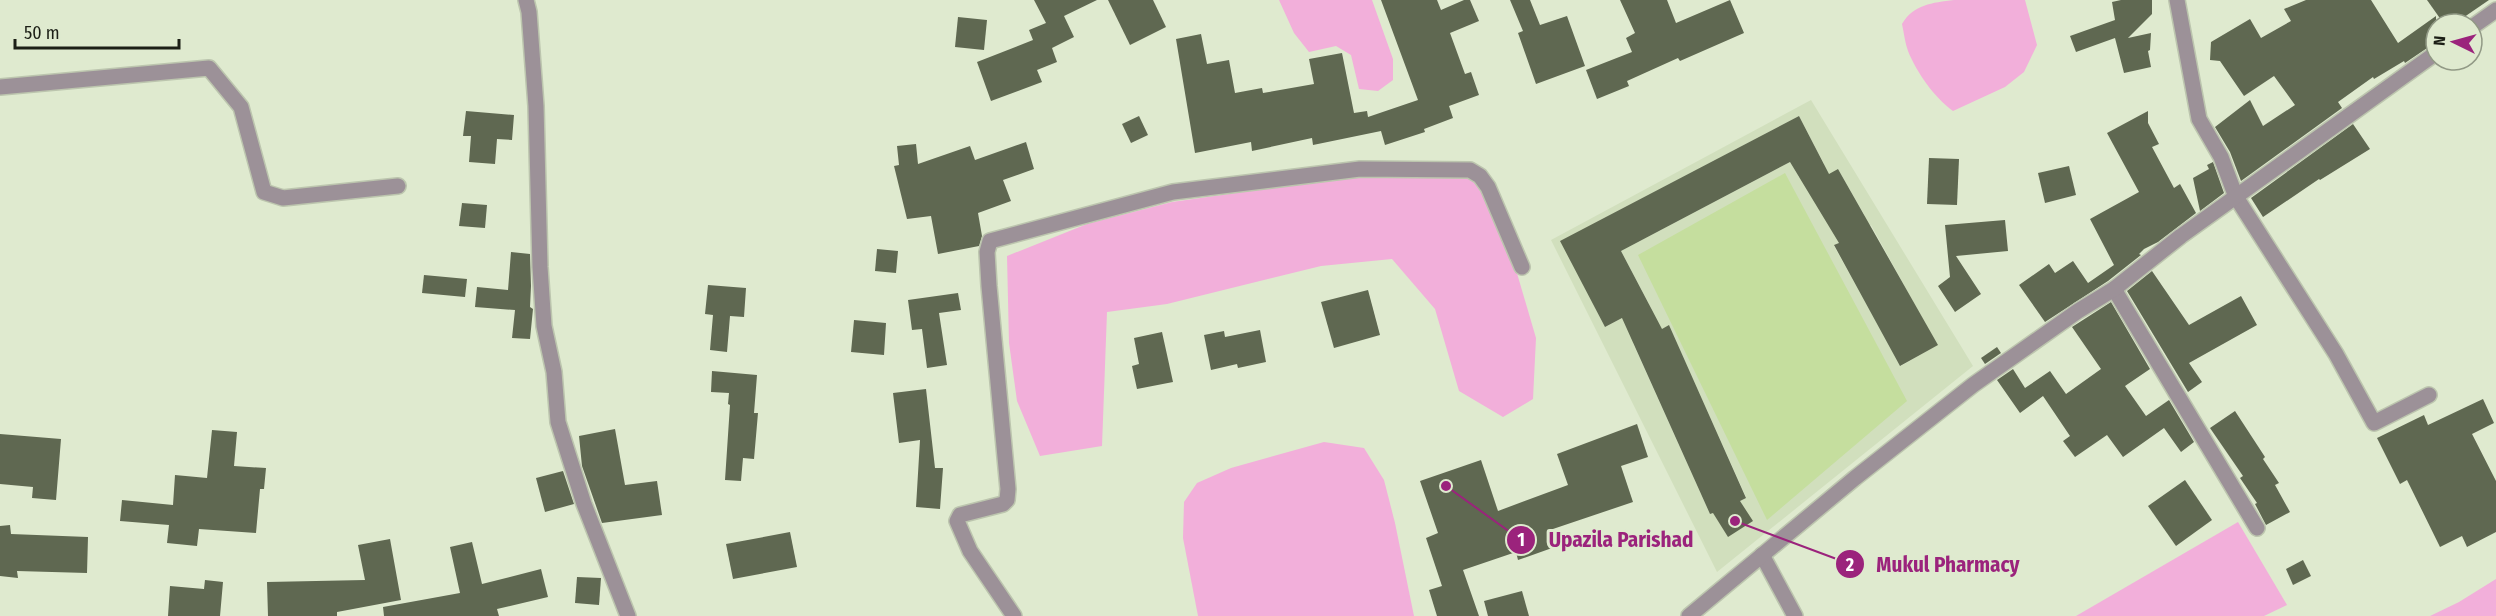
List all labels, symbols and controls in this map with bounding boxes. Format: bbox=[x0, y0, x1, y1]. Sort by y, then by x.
scale bar bbox=[15, 12, 178, 50]
north arrow bbox=[2424, 12, 2484, 72]
text: 50 m bbox=[24, 22, 60, 44]
text: N bbox=[2430, 35, 2449, 46]
callout: Upazila Parishad bbox=[1506, 520, 1705, 559]
text: Upazila Parishad bbox=[1549, 527, 1693, 553]
text: 1 bbox=[1517, 529, 1525, 551]
callout: Mukul Pharmacy bbox=[1835, 545, 2032, 584]
text: Mukul Pharmacy bbox=[1876, 552, 2021, 578]
text: 2 bbox=[1845, 554, 1854, 576]

